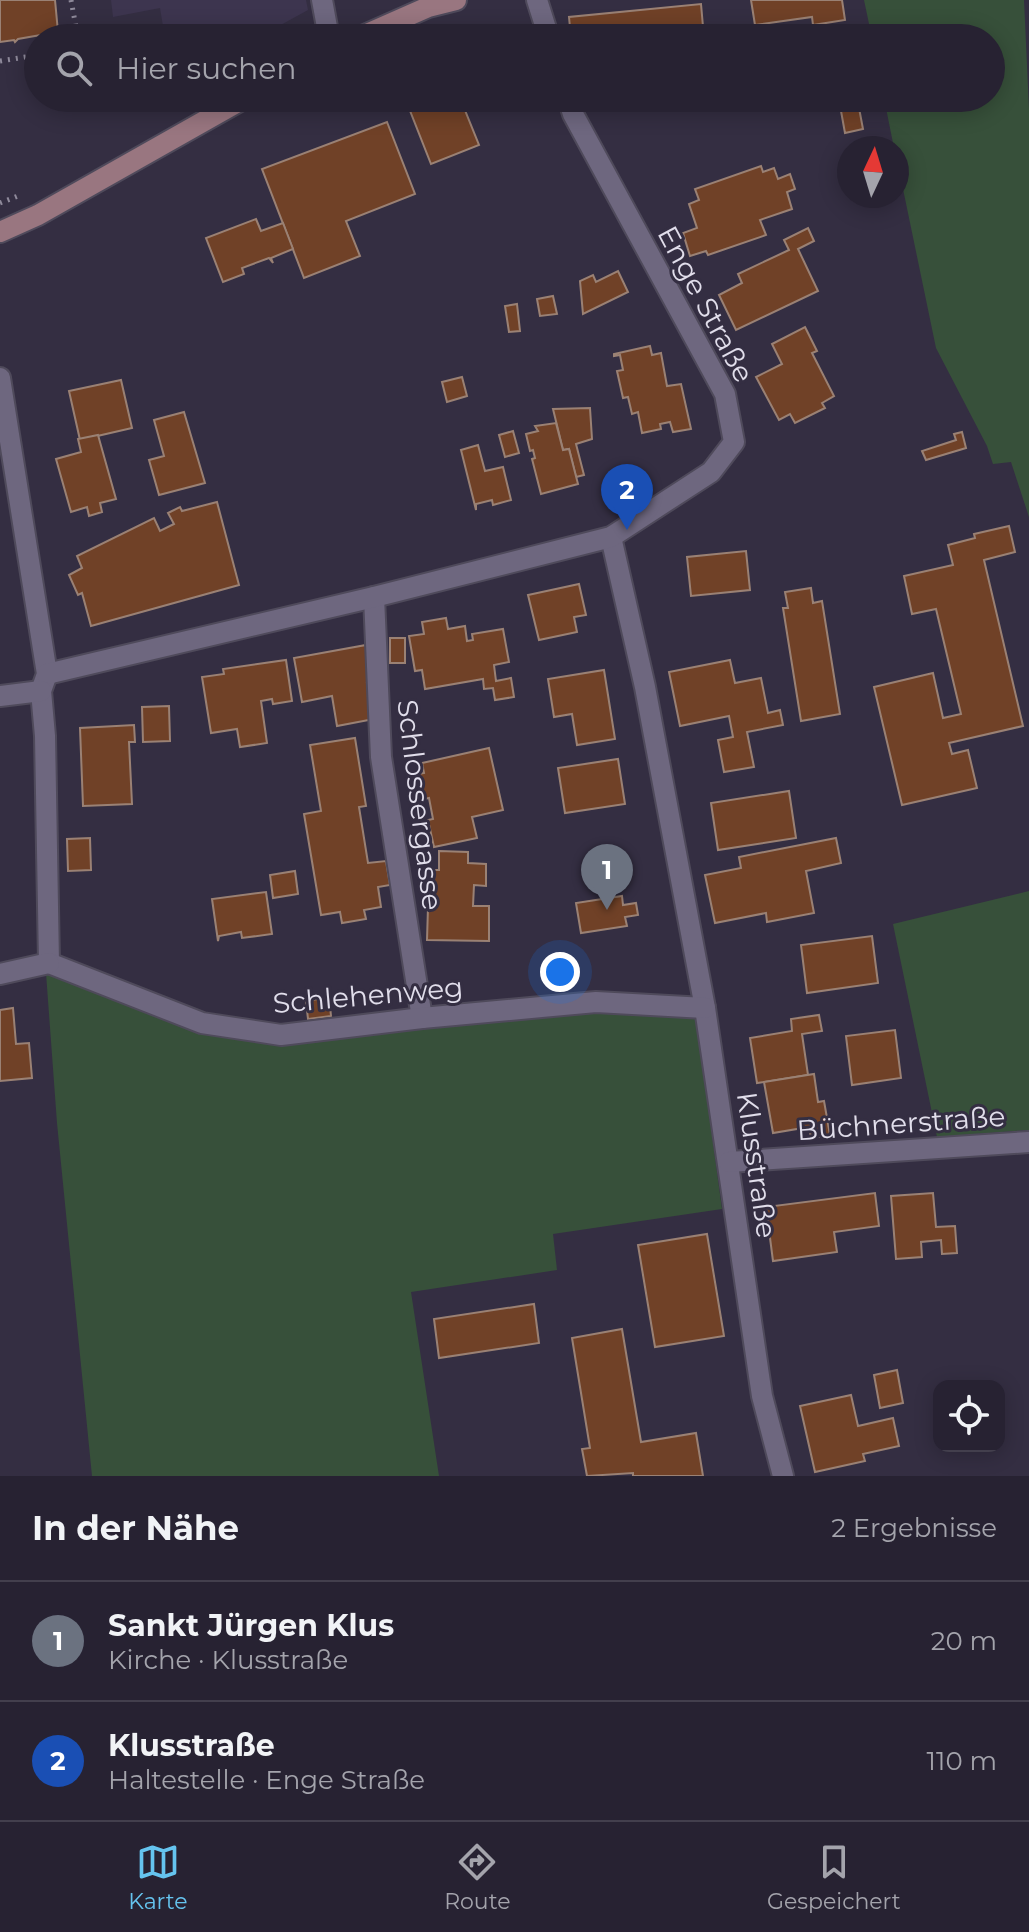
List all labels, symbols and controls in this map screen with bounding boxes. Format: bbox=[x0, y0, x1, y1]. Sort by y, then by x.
search box bbox=[24, 24, 1005, 112]
icon: search bbox=[52, 46, 96, 90]
text: Hier suchen bbox=[116, 50, 297, 87]
north arrow bbox=[837, 136, 909, 208]
street label: Enge Straße bbox=[651, 220, 761, 388]
pin: 2 bbox=[601, 464, 653, 530]
street label: Schlossergasse bbox=[390, 698, 450, 912]
pin: 1 bbox=[581, 844, 633, 910]
your location bbox=[540, 952, 580, 992]
street label: Schlehenweg bbox=[271, 970, 465, 1020]
street label: Klusstraße bbox=[730, 1090, 784, 1240]
street label: Büchnerstraße bbox=[796, 1099, 1006, 1147]
map controls bbox=[933, 1380, 1005, 1452]
button: locate bbox=[933, 1380, 1005, 1452]
text: In der Nähe bbox=[32, 1507, 239, 1549]
text: 2 Ergebnisse bbox=[831, 1512, 997, 1544]
text: Sankt Jürgen Klus bbox=[108, 1607, 394, 1644]
text: 1 bbox=[53, 1625, 63, 1657]
text: 20 m bbox=[931, 1625, 997, 1657]
text: Kirche · Klusstraße bbox=[108, 1644, 348, 1676]
text: Klusstraße bbox=[108, 1727, 275, 1764]
text: 2 bbox=[50, 1745, 66, 1777]
text: 110 m bbox=[927, 1745, 997, 1777]
text: Haltestelle · Enge Straße bbox=[108, 1764, 425, 1796]
tab: Karte bbox=[128, 1840, 188, 1915]
tab: Route bbox=[444, 1840, 510, 1915]
tab: Gespeichert bbox=[767, 1840, 901, 1915]

